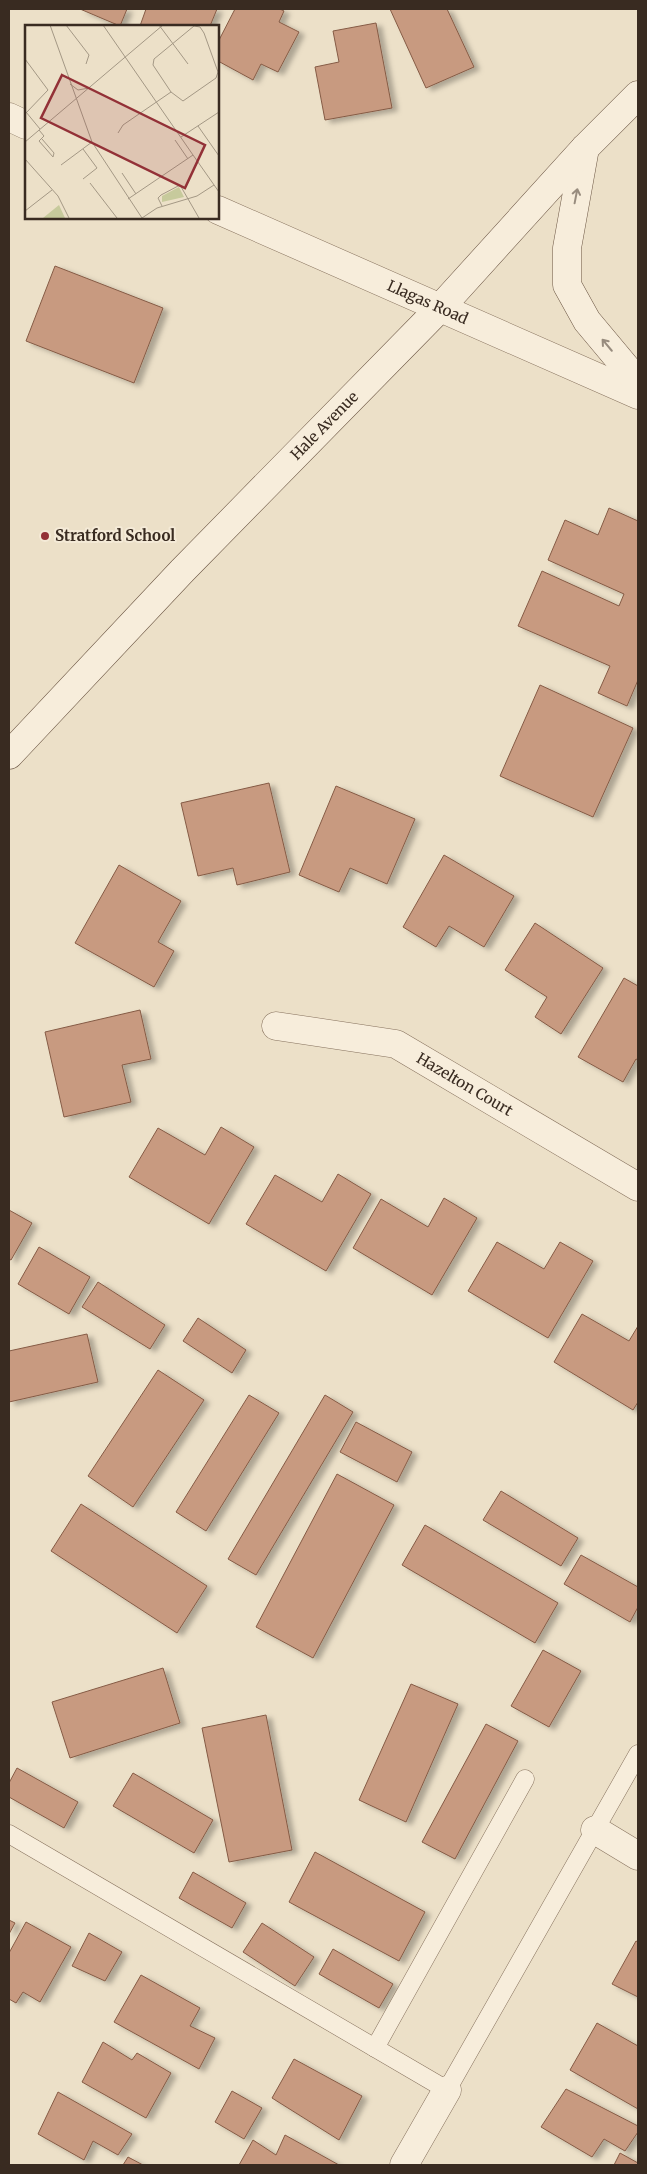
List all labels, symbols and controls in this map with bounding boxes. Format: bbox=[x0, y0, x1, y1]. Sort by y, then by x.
inset map bbox=[25, 25, 219, 219]
one-way arrow bbox=[572, 188, 582, 204]
street label: Llagas Road bbox=[384, 276, 471, 328]
one-way arrow bbox=[602, 339, 613, 352]
street label: Hale Avenue bbox=[286, 387, 362, 464]
place label: Stratford School bbox=[55, 526, 175, 545]
marker: Stratford School bbox=[39, 530, 51, 542]
street label: Hazelton Court bbox=[413, 1048, 517, 1120]

